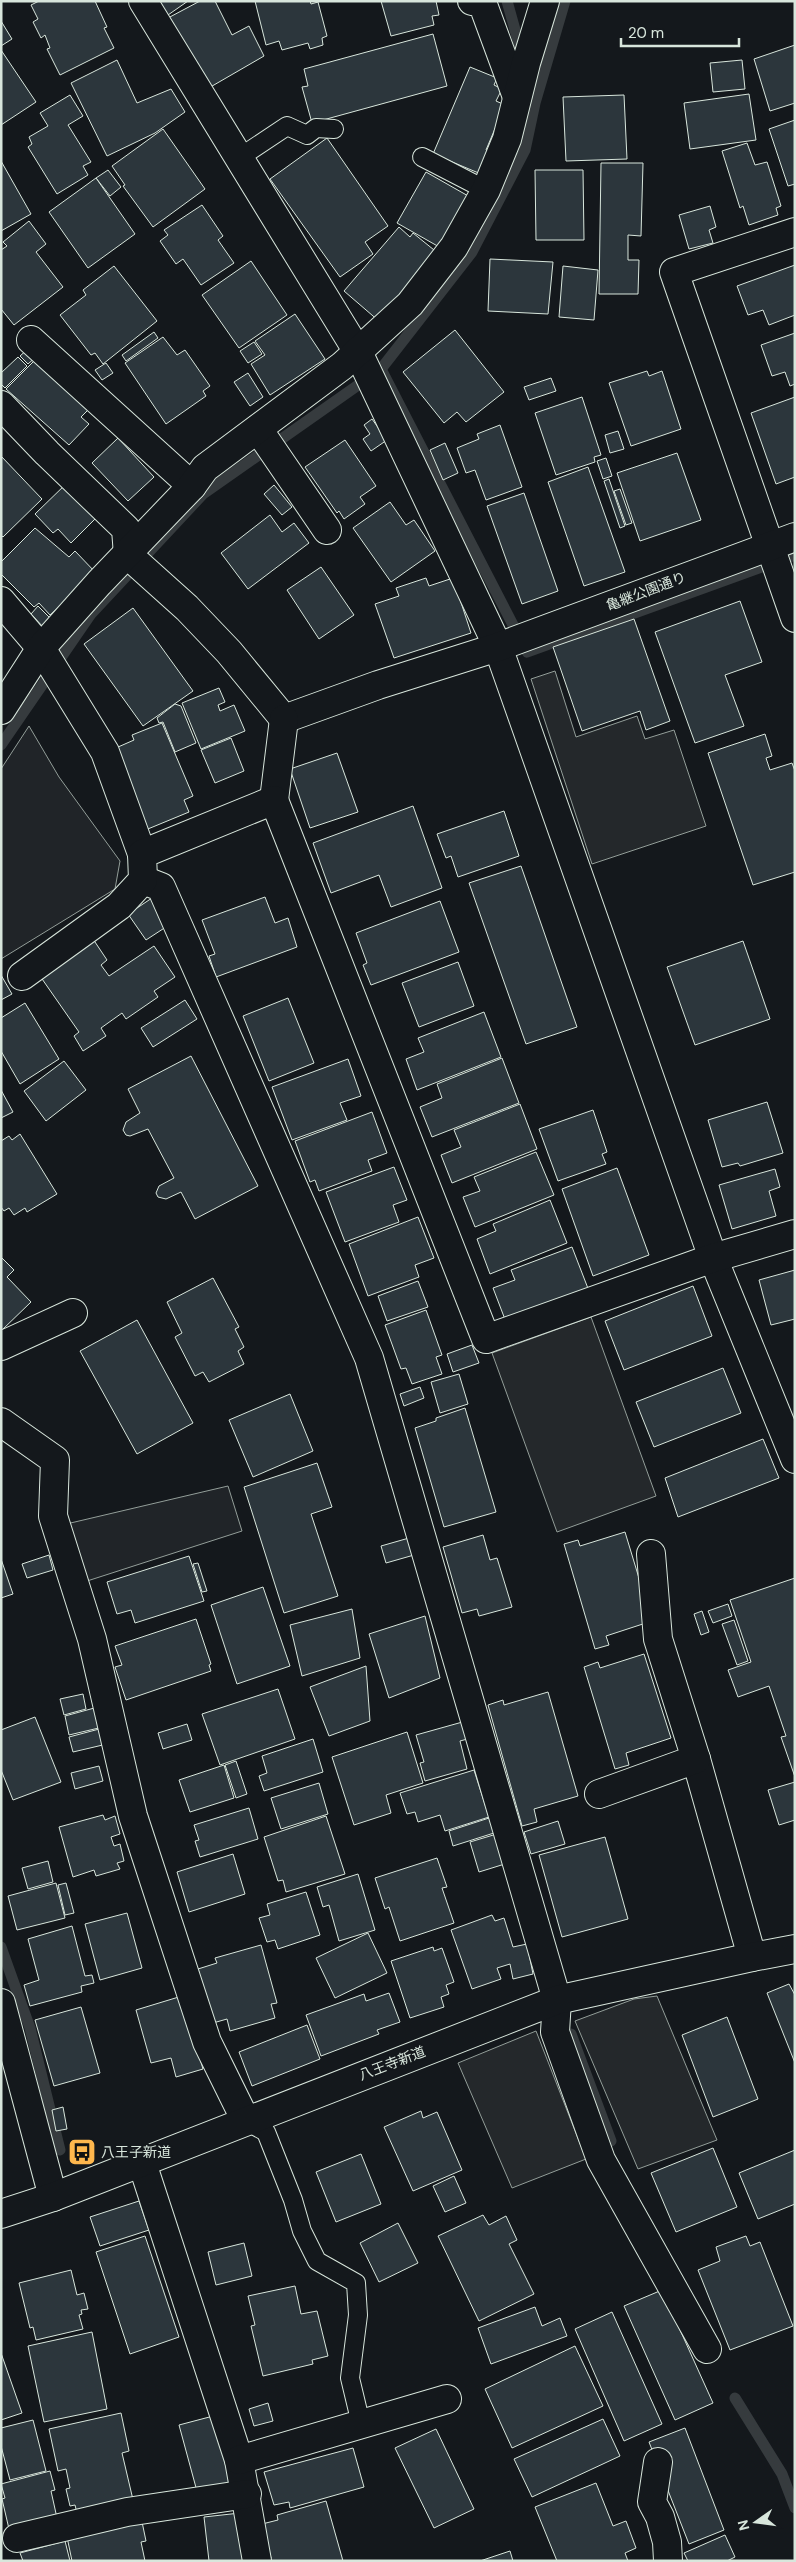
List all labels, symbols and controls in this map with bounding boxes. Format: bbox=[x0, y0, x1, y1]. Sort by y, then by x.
scale bar bbox=[621, 15, 738, 47]
text: 20 m bbox=[628, 23, 664, 43]
street label: 亀継公園通り bbox=[604, 568, 688, 614]
street label: 八王寺新道 bbox=[356, 2042, 428, 2084]
bus stop icon: 八王子新道 bbox=[67, 2137, 97, 2167]
place label: 八王子新道 bbox=[101, 2143, 171, 2161]
north arrow bbox=[731, 2497, 781, 2547]
text: N bbox=[733, 2518, 753, 2532]

